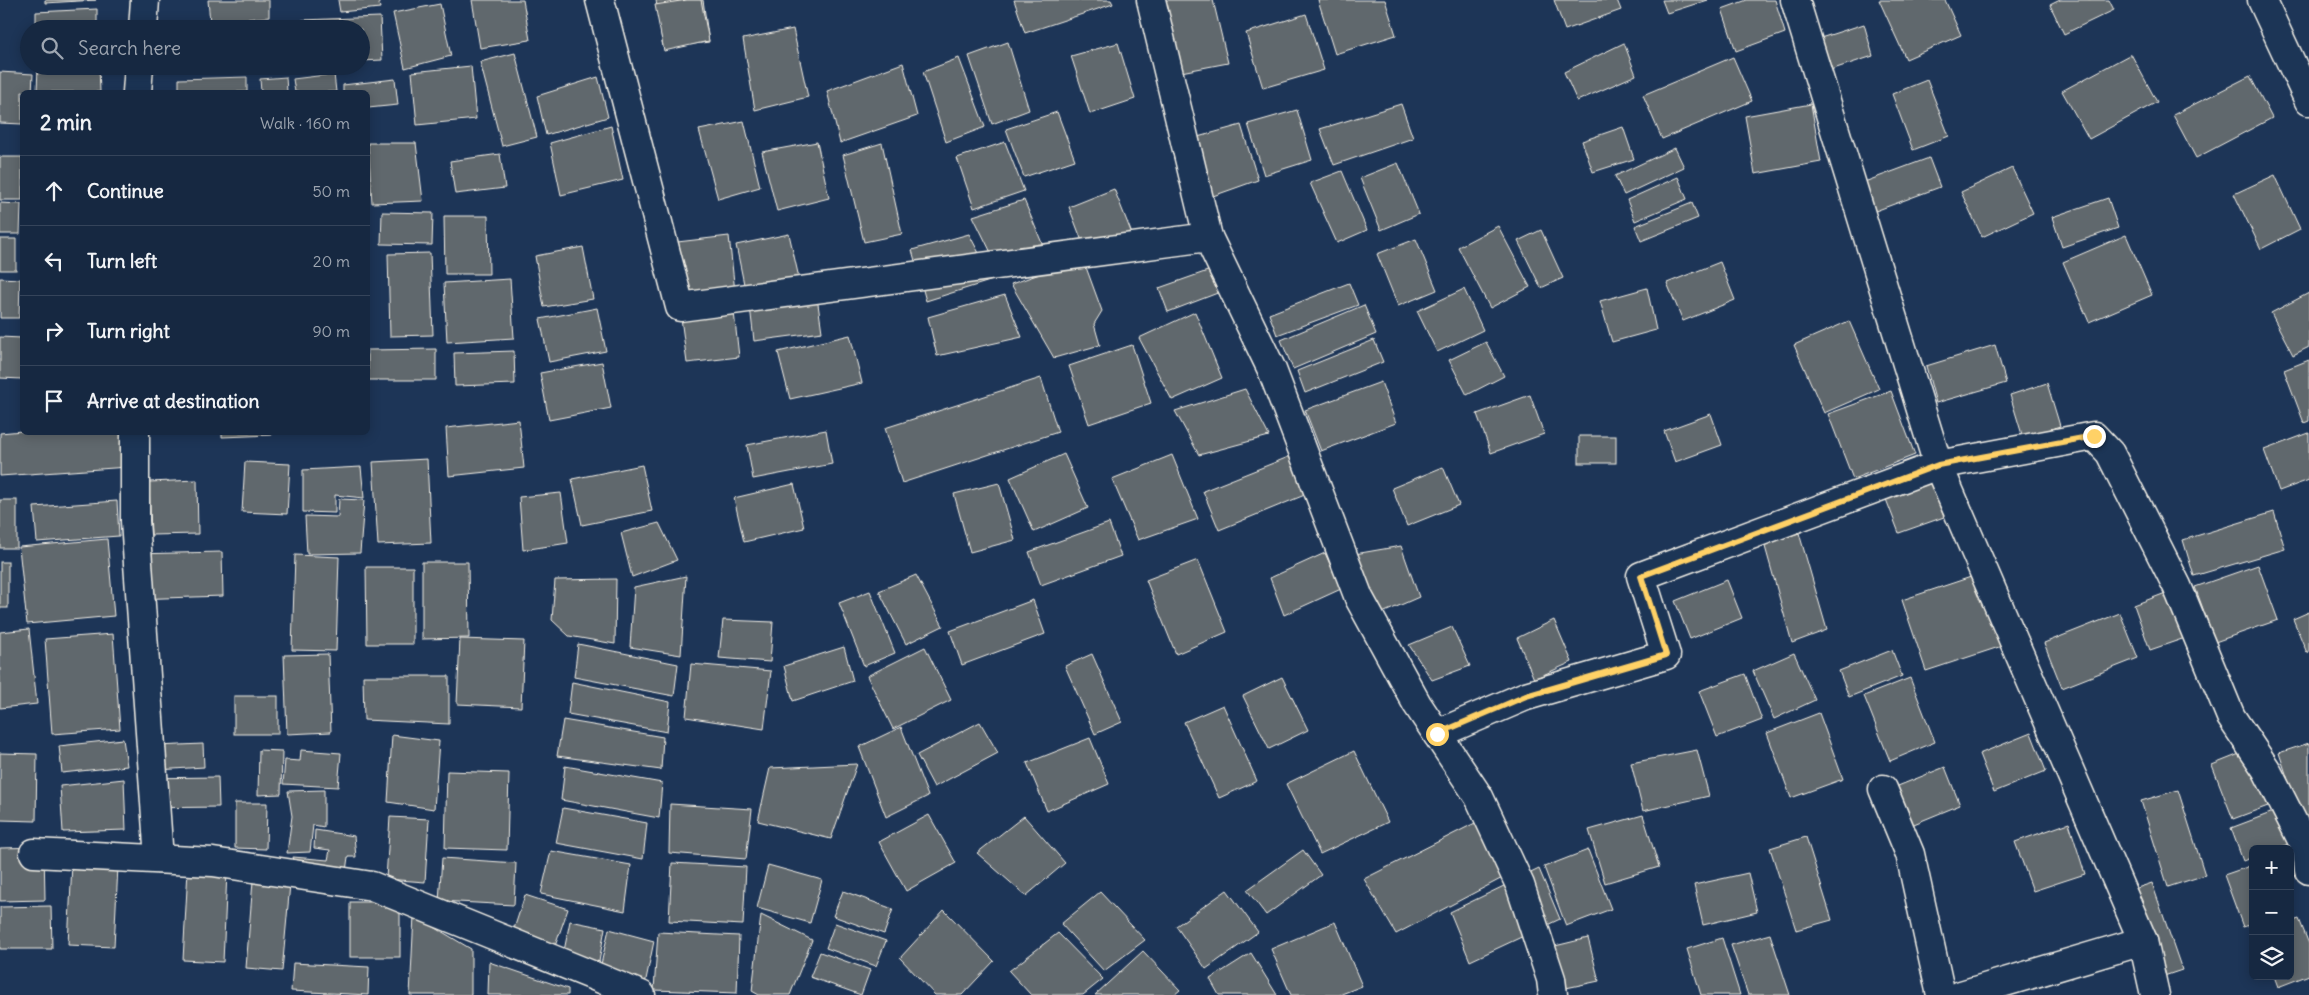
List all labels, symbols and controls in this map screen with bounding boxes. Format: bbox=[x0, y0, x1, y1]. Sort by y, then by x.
search box bbox=[20, 20, 370, 75]
icon: search bbox=[38, 34, 66, 62]
text: Search here bbox=[78, 36, 181, 60]
text: 2 min bbox=[40, 109, 92, 136]
text: Walk · 160 m bbox=[260, 113, 350, 133]
icon: ahead bbox=[40, 177, 68, 205]
text: Continue bbox=[87, 179, 164, 203]
text: 50 m bbox=[312, 181, 350, 201]
icon: left bbox=[40, 247, 68, 275]
text: Turn left bbox=[87, 249, 157, 273]
text: 20 m bbox=[313, 251, 350, 271]
icon: right bbox=[40, 317, 68, 345]
text: Turn right bbox=[87, 319, 170, 343]
text: 90 m bbox=[312, 321, 350, 341]
icon: arrive bbox=[40, 387, 68, 415]
text: Arrive at destination bbox=[87, 389, 260, 413]
route end bbox=[2083, 425, 2106, 448]
route start bbox=[1426, 723, 1449, 746]
map controls bbox=[2249, 845, 2294, 980]
button: + bbox=[2249, 845, 2294, 890]
button: − bbox=[2249, 890, 2294, 935]
button: layers bbox=[2249, 935, 2294, 980]

